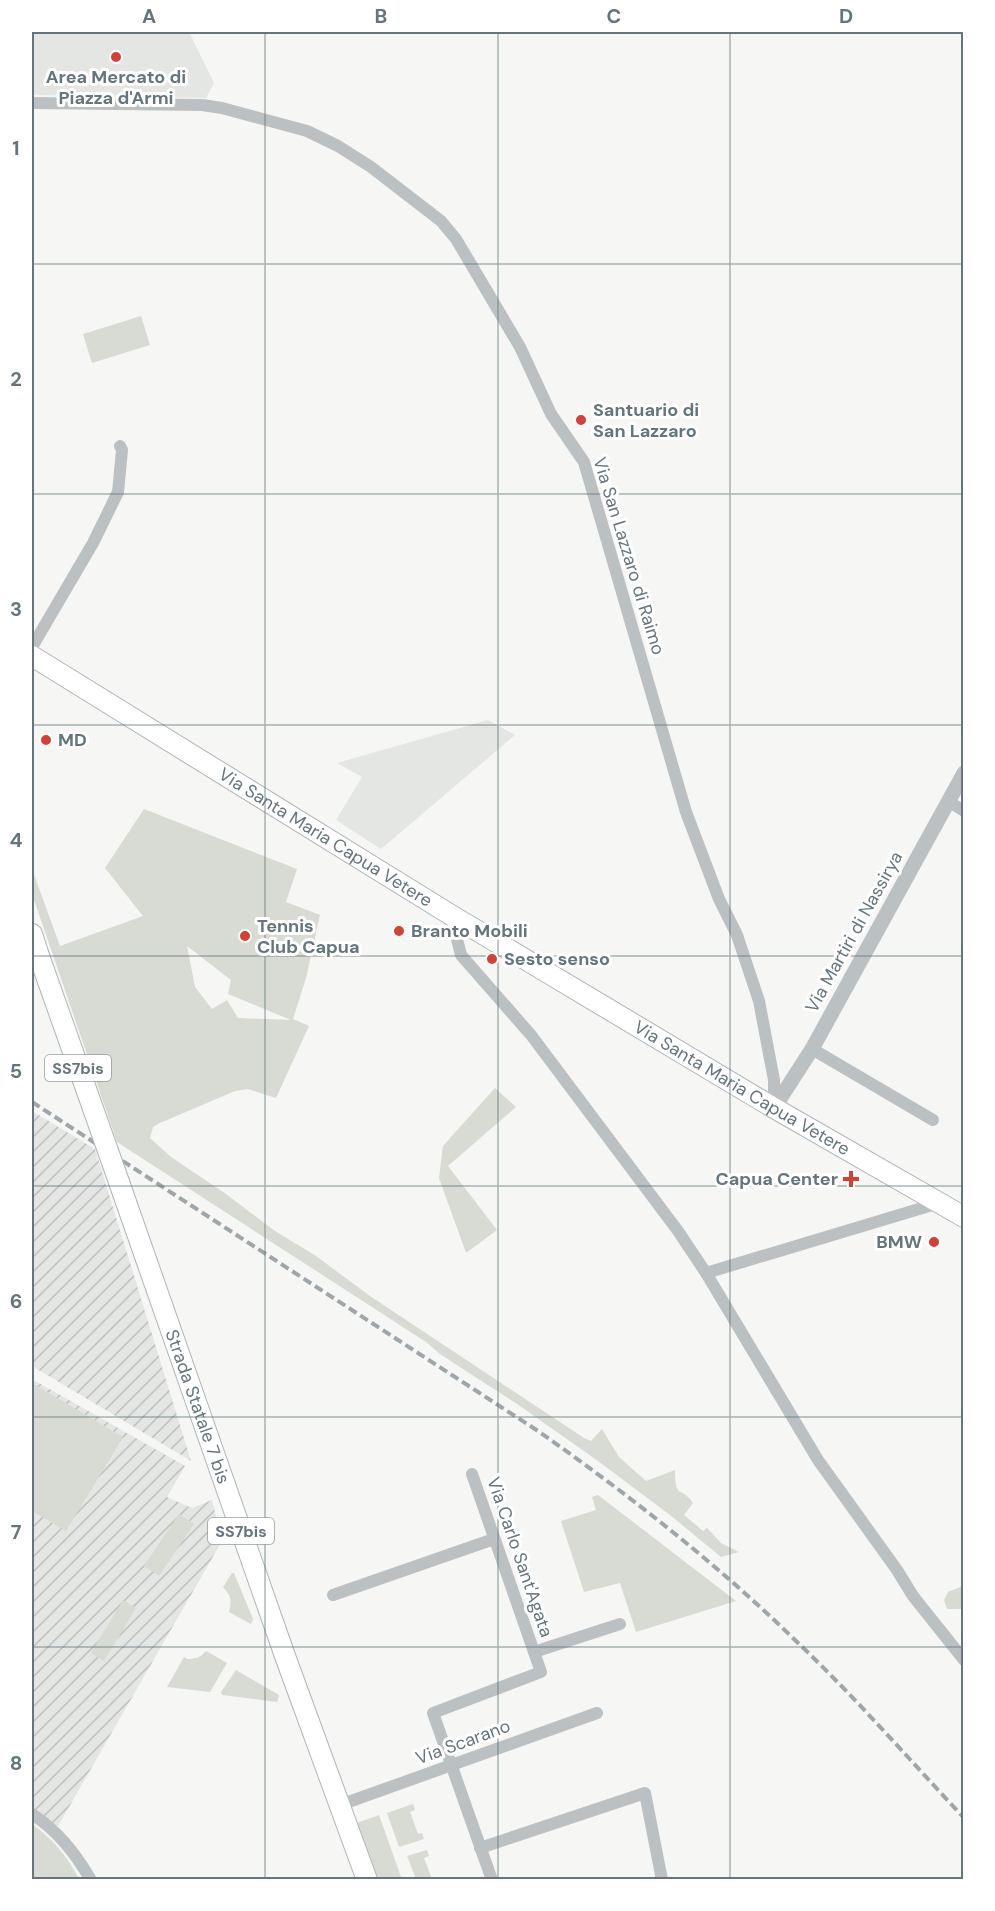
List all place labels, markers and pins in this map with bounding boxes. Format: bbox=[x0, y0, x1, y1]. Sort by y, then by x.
marker: Area Mercato di Piazza d'Armi bbox=[109, 50, 123, 64]
place label: Area Mercato di Piazza d'Armi bbox=[46, 65, 186, 110]
place label: Santuario di San Lazzaro bbox=[593, 398, 699, 443]
marker: Santuario di San Lazzaro bbox=[574, 413, 588, 427]
place label: MD bbox=[58, 728, 87, 752]
marker: MD bbox=[39, 733, 53, 747]
place label: Tennis Club Capua bbox=[257, 914, 359, 959]
place label: Branto Mobili bbox=[411, 919, 528, 943]
marker: Branto Mobili bbox=[392, 924, 406, 938]
marker: Tennis Club Capua bbox=[238, 929, 252, 943]
place label: Sesto senso bbox=[504, 947, 610, 971]
marker: Sesto senso bbox=[485, 952, 499, 966]
place label: Capua Center bbox=[716, 1167, 838, 1191]
marker: Capua Center bbox=[842, 1170, 860, 1188]
place label: BMW bbox=[876, 1230, 922, 1254]
marker: BMW bbox=[927, 1235, 941, 1249]

